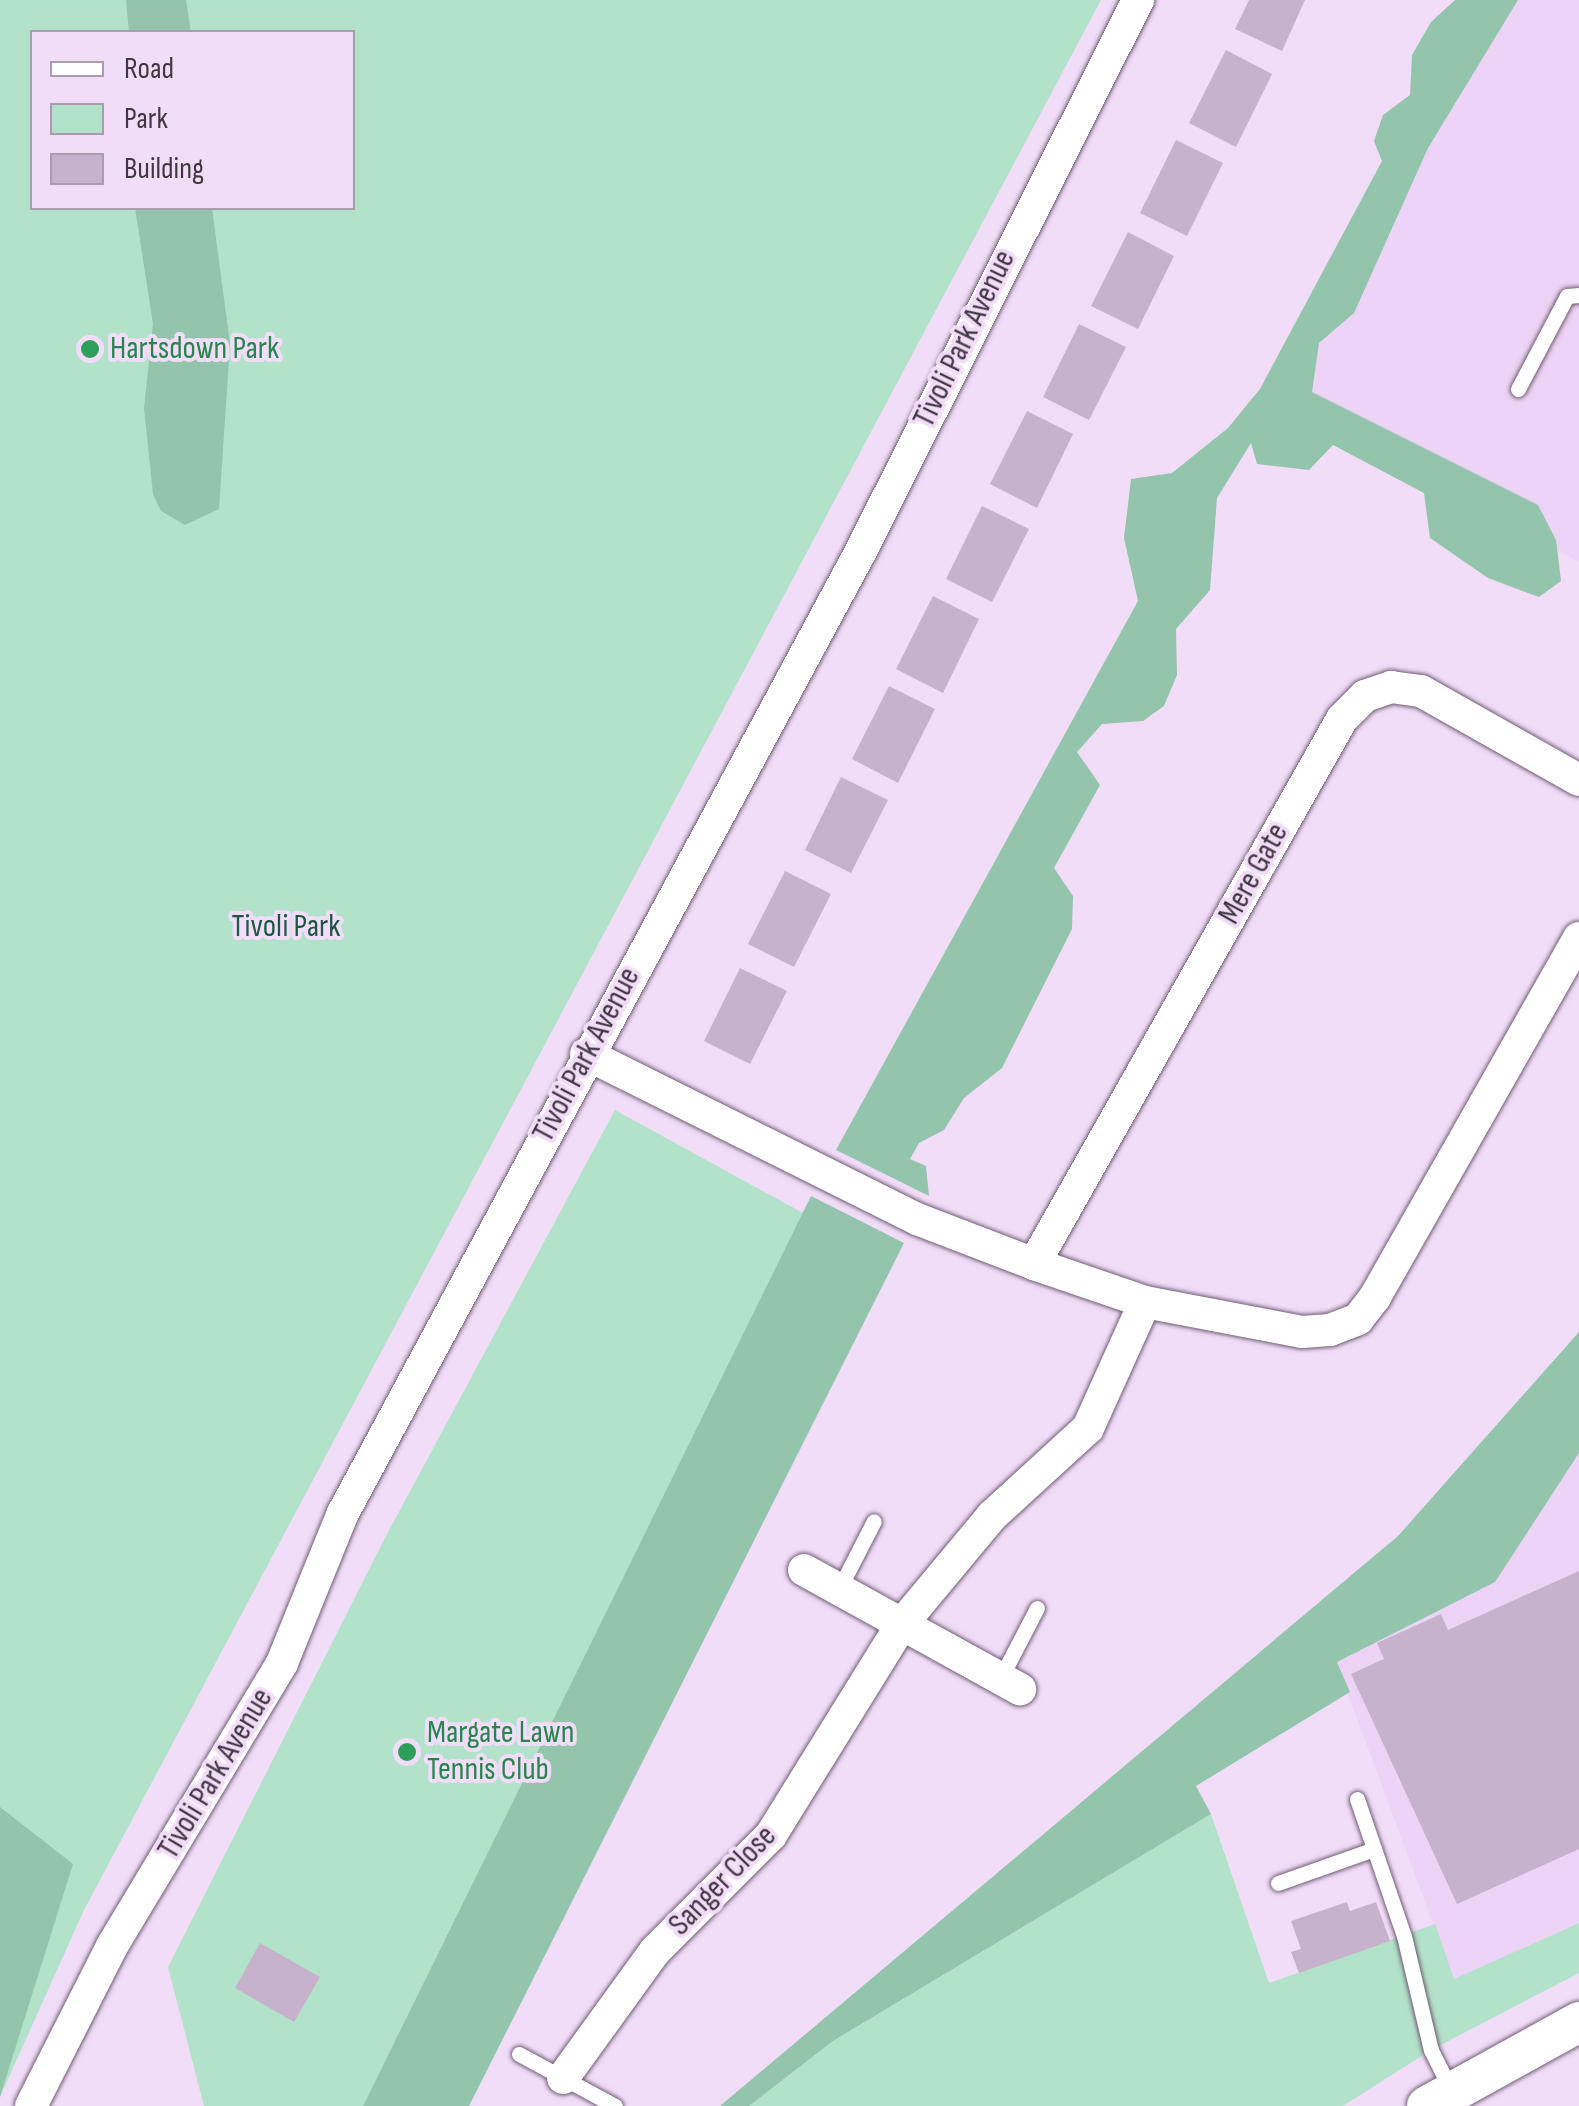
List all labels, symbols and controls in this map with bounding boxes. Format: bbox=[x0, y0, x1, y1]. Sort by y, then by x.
legend bbox=[30, 30, 355, 210]
text: Road bbox=[124, 51, 174, 87]
text: Park bbox=[124, 101, 168, 137]
text: Building bbox=[124, 151, 204, 187]
street label: Tivoli Park Avenue bbox=[906, 244, 1024, 434]
place label: Hartsdown Park bbox=[110, 330, 279, 368]
marker: Hartsdown Park bbox=[79, 338, 101, 360]
street label: Mere Gate bbox=[1211, 817, 1297, 931]
park label: Tivoli Park bbox=[232, 908, 340, 946]
street label: Tivoli Park Avenue bbox=[525, 961, 649, 1149]
street label: Tivoli Park Avenue bbox=[150, 1682, 282, 1866]
place label: Margate Lawn Tennis Club bbox=[427, 1715, 574, 1790]
marker: Margate Lawn Tennis Club bbox=[396, 1741, 418, 1763]
street label: Sanger Close bbox=[661, 1818, 785, 1944]

